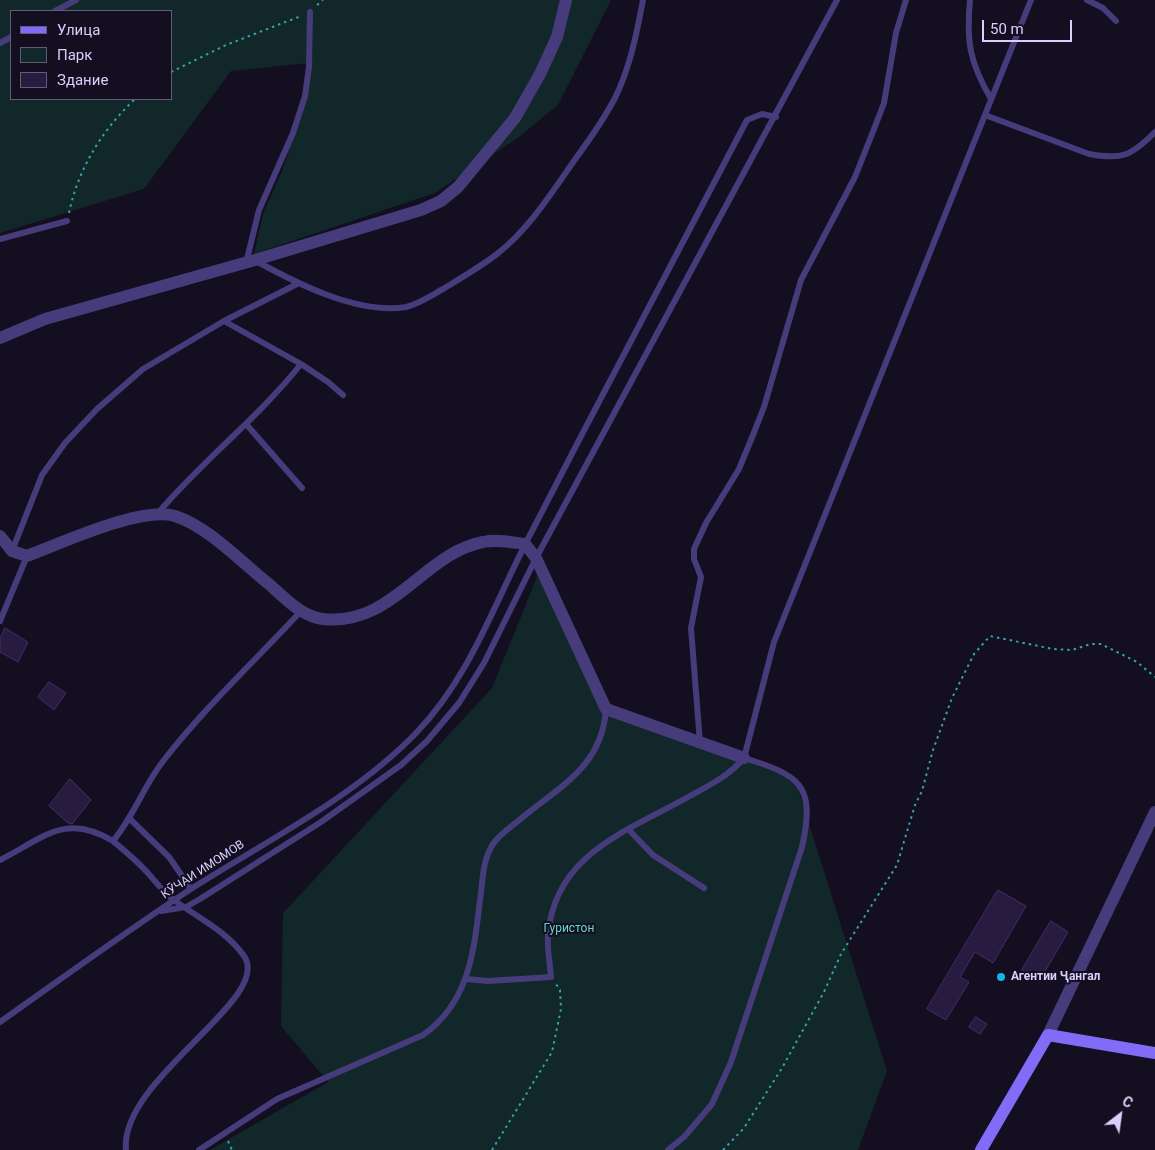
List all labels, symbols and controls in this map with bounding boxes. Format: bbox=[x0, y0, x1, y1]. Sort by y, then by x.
legend bbox=[10, 10, 172, 100]
scale bar bbox=[985, 10, 1075, 42]
text: 50 m bbox=[990, 20, 1024, 38]
text: Улица bbox=[57, 21, 100, 39]
text: Парк bbox=[57, 46, 92, 64]
text: Здание bbox=[57, 71, 108, 89]
street label: КӮЧАИ ИМОМОВ bbox=[159, 838, 247, 902]
park label: Гуристон bbox=[544, 922, 594, 936]
place label: Агентии Ҷангал bbox=[1011, 970, 1100, 984]
marker: Агентии Ҷангал bbox=[995, 971, 1007, 983]
north arrow bbox=[1095, 1090, 1145, 1140]
text: С bbox=[1120, 1093, 1135, 1111]

